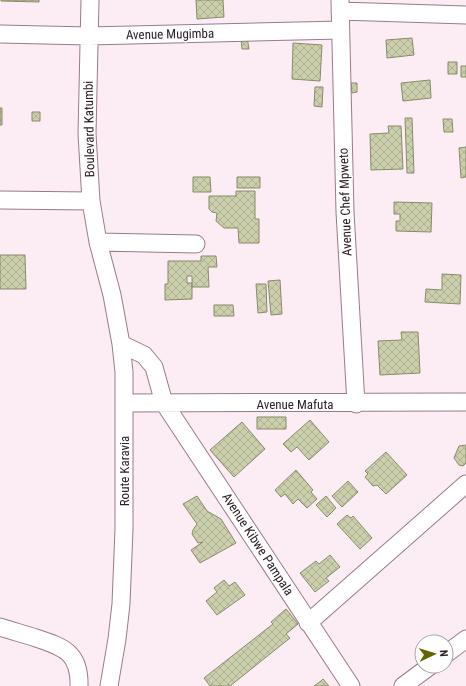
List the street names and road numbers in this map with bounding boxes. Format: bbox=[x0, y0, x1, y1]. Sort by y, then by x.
street label: Avenue Mugimba bbox=[126, 26, 214, 42]
street label: Boulevard Katumbi bbox=[81, 81, 97, 177]
street label: Avenue Chef Mpweto bbox=[336, 148, 354, 256]
street label: Avenue Mafuta bbox=[257, 397, 333, 412]
street label: Route Karavia bbox=[117, 436, 132, 506]
street label: Avenue Kibwe Pampala bbox=[219, 490, 297, 598]

